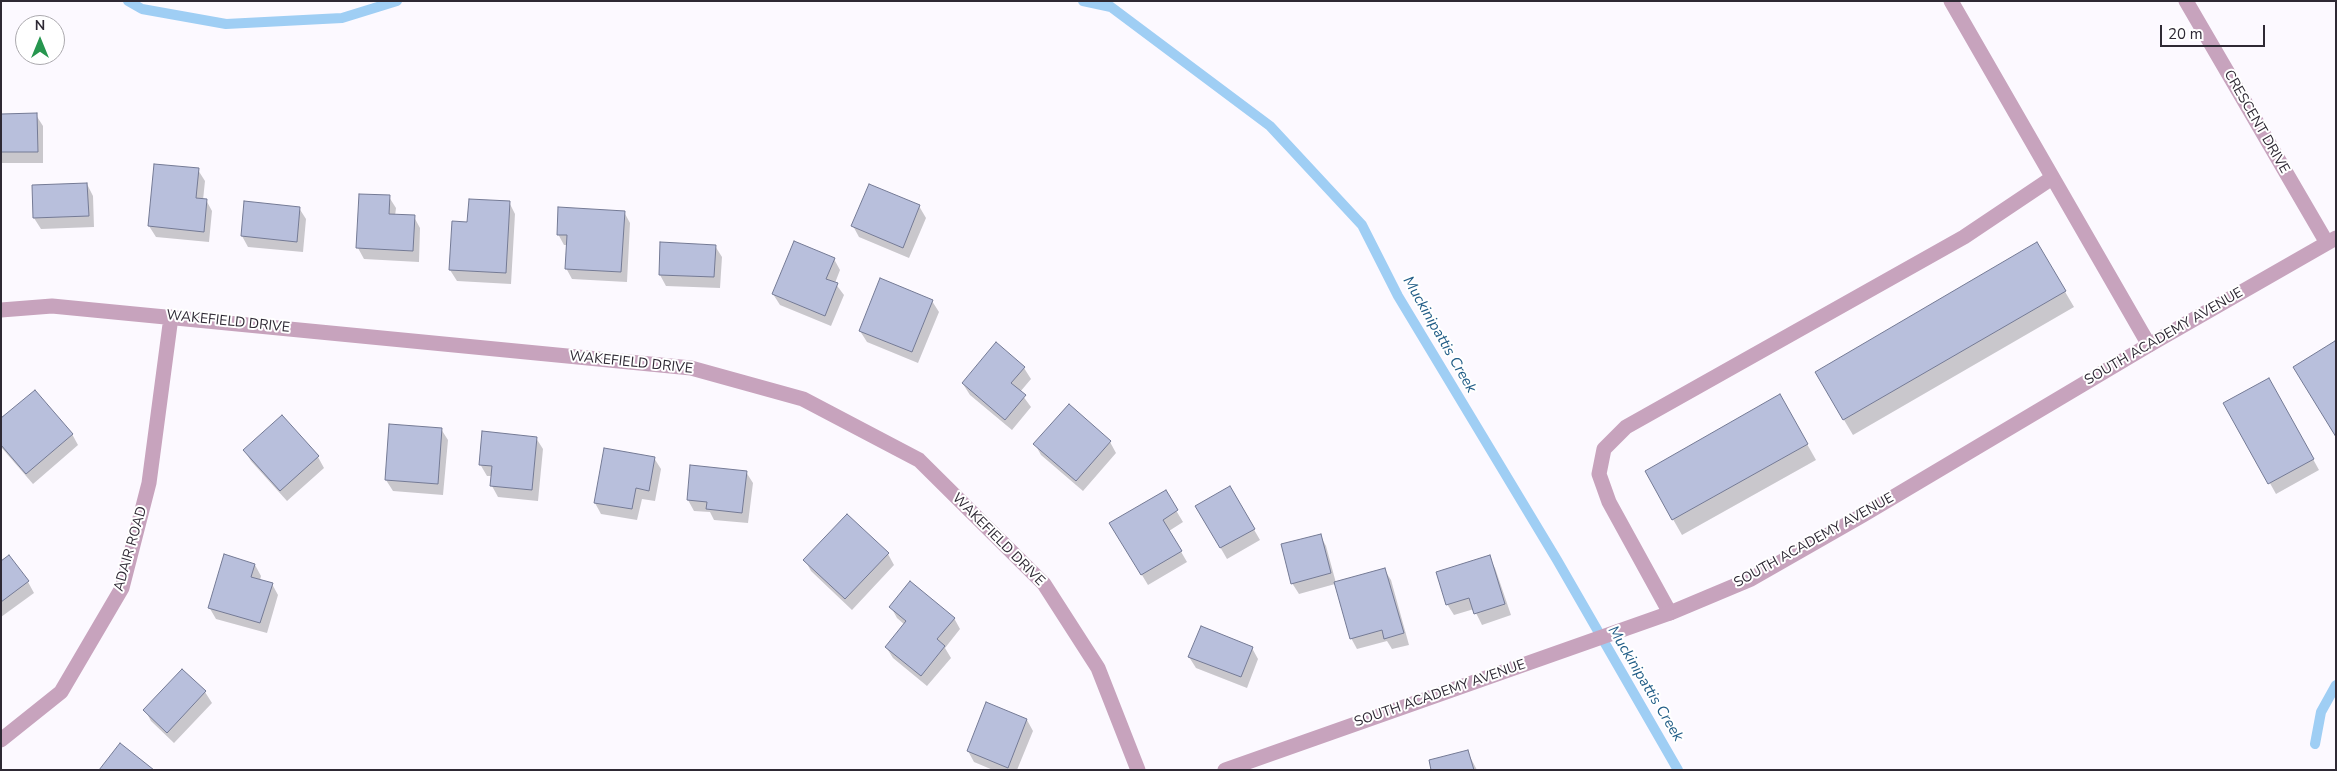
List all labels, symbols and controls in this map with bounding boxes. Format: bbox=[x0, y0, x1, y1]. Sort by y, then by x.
north arrow bbox=[15, 15, 65, 65]
scale bar bbox=[2162, 15, 2267, 47]
text: N bbox=[35, 16, 45, 35]
text: 20 m bbox=[2168, 24, 2203, 44]
street label: CRESCENT DRIVE bbox=[2220, 67, 2292, 177]
water label: Muckinipattis Creek bbox=[1398, 274, 1480, 396]
street label: SOUTH ACADEMY AVENUE bbox=[2082, 285, 2246, 389]
street label: WAKEFIELD DRIVE bbox=[166, 307, 290, 337]
street label: WAKEFIELD DRIVE bbox=[569, 348, 693, 378]
street label: WAKEFIELD DRIVE bbox=[948, 490, 1048, 590]
street label: SOUTH ACADEMY AVENUE bbox=[1731, 490, 1897, 592]
street label: ADAIR ROAD bbox=[111, 505, 151, 593]
water label: Muckinipattis Creek bbox=[1603, 623, 1687, 745]
street label: SOUTH ACADEMY AVENUE bbox=[1352, 657, 1528, 731]

